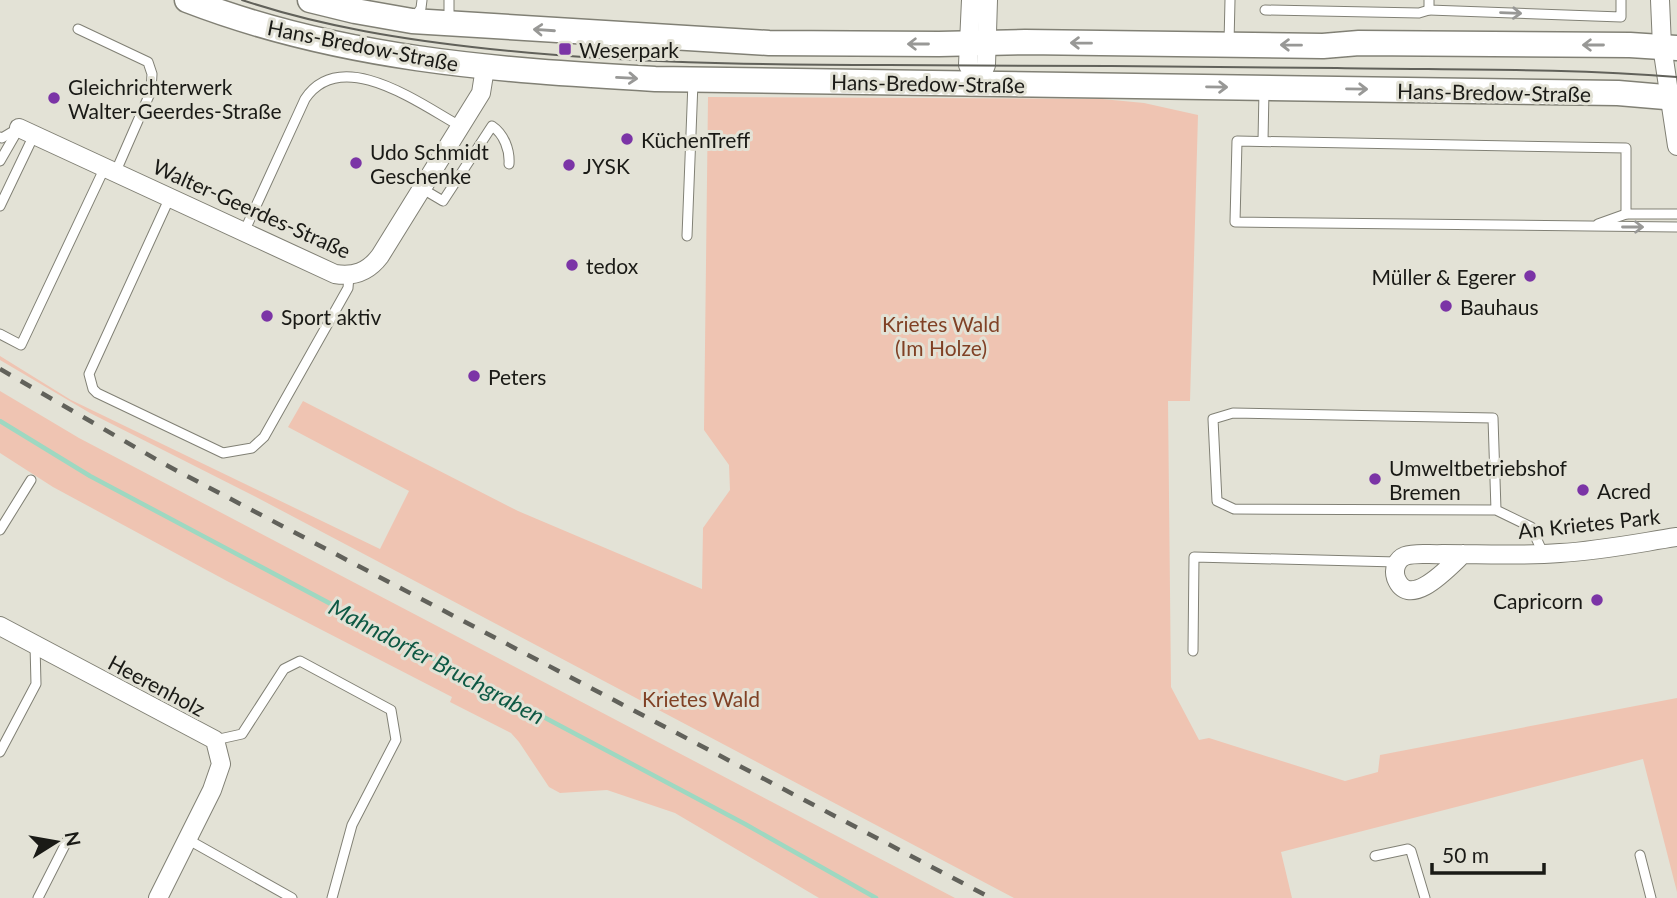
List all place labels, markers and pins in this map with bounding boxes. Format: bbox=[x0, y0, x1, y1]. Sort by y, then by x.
place label: Weserpark bbox=[579, 37, 679, 62]
marker: Weserpark bbox=[557, 41, 573, 57]
place label: Gleichrichterwerk Walter-Geerdes-Straße bbox=[68, 74, 282, 123]
marker: Gleichrichterwerk Walter-Geerdes-Straße bbox=[46, 90, 62, 106]
place label: KüchenTreff bbox=[641, 127, 750, 152]
marker: KüchenTreff bbox=[619, 131, 635, 147]
place label: Udo Schmidt Geschenke bbox=[370, 139, 489, 188]
place label: JYSK bbox=[583, 153, 630, 178]
marker: Udo Schmidt Geschenke bbox=[348, 155, 364, 171]
marker: JYSK bbox=[561, 157, 577, 173]
place label: tedox bbox=[586, 253, 639, 278]
marker: tedox bbox=[564, 257, 580, 273]
place label: Müller & Egerer bbox=[1371, 264, 1516, 289]
marker: Müller & Egerer bbox=[1522, 268, 1538, 284]
place label: Bauhaus bbox=[1460, 294, 1539, 319]
marker: Bauhaus bbox=[1438, 298, 1454, 314]
place label: Sport aktiv bbox=[281, 304, 381, 329]
marker: Sport aktiv bbox=[259, 308, 275, 324]
place label: Peters bbox=[488, 364, 546, 389]
marker: Peters bbox=[466, 368, 482, 384]
place label: Umweltbetriebshof Bremen bbox=[1389, 455, 1568, 504]
marker: Umweltbetriebshof Bremen bbox=[1367, 471, 1383, 487]
place label: Acred bbox=[1597, 478, 1651, 503]
marker: Acred bbox=[1575, 482, 1591, 498]
place label: Capricorn bbox=[1493, 588, 1583, 613]
marker: Capricorn bbox=[1589, 592, 1605, 608]

